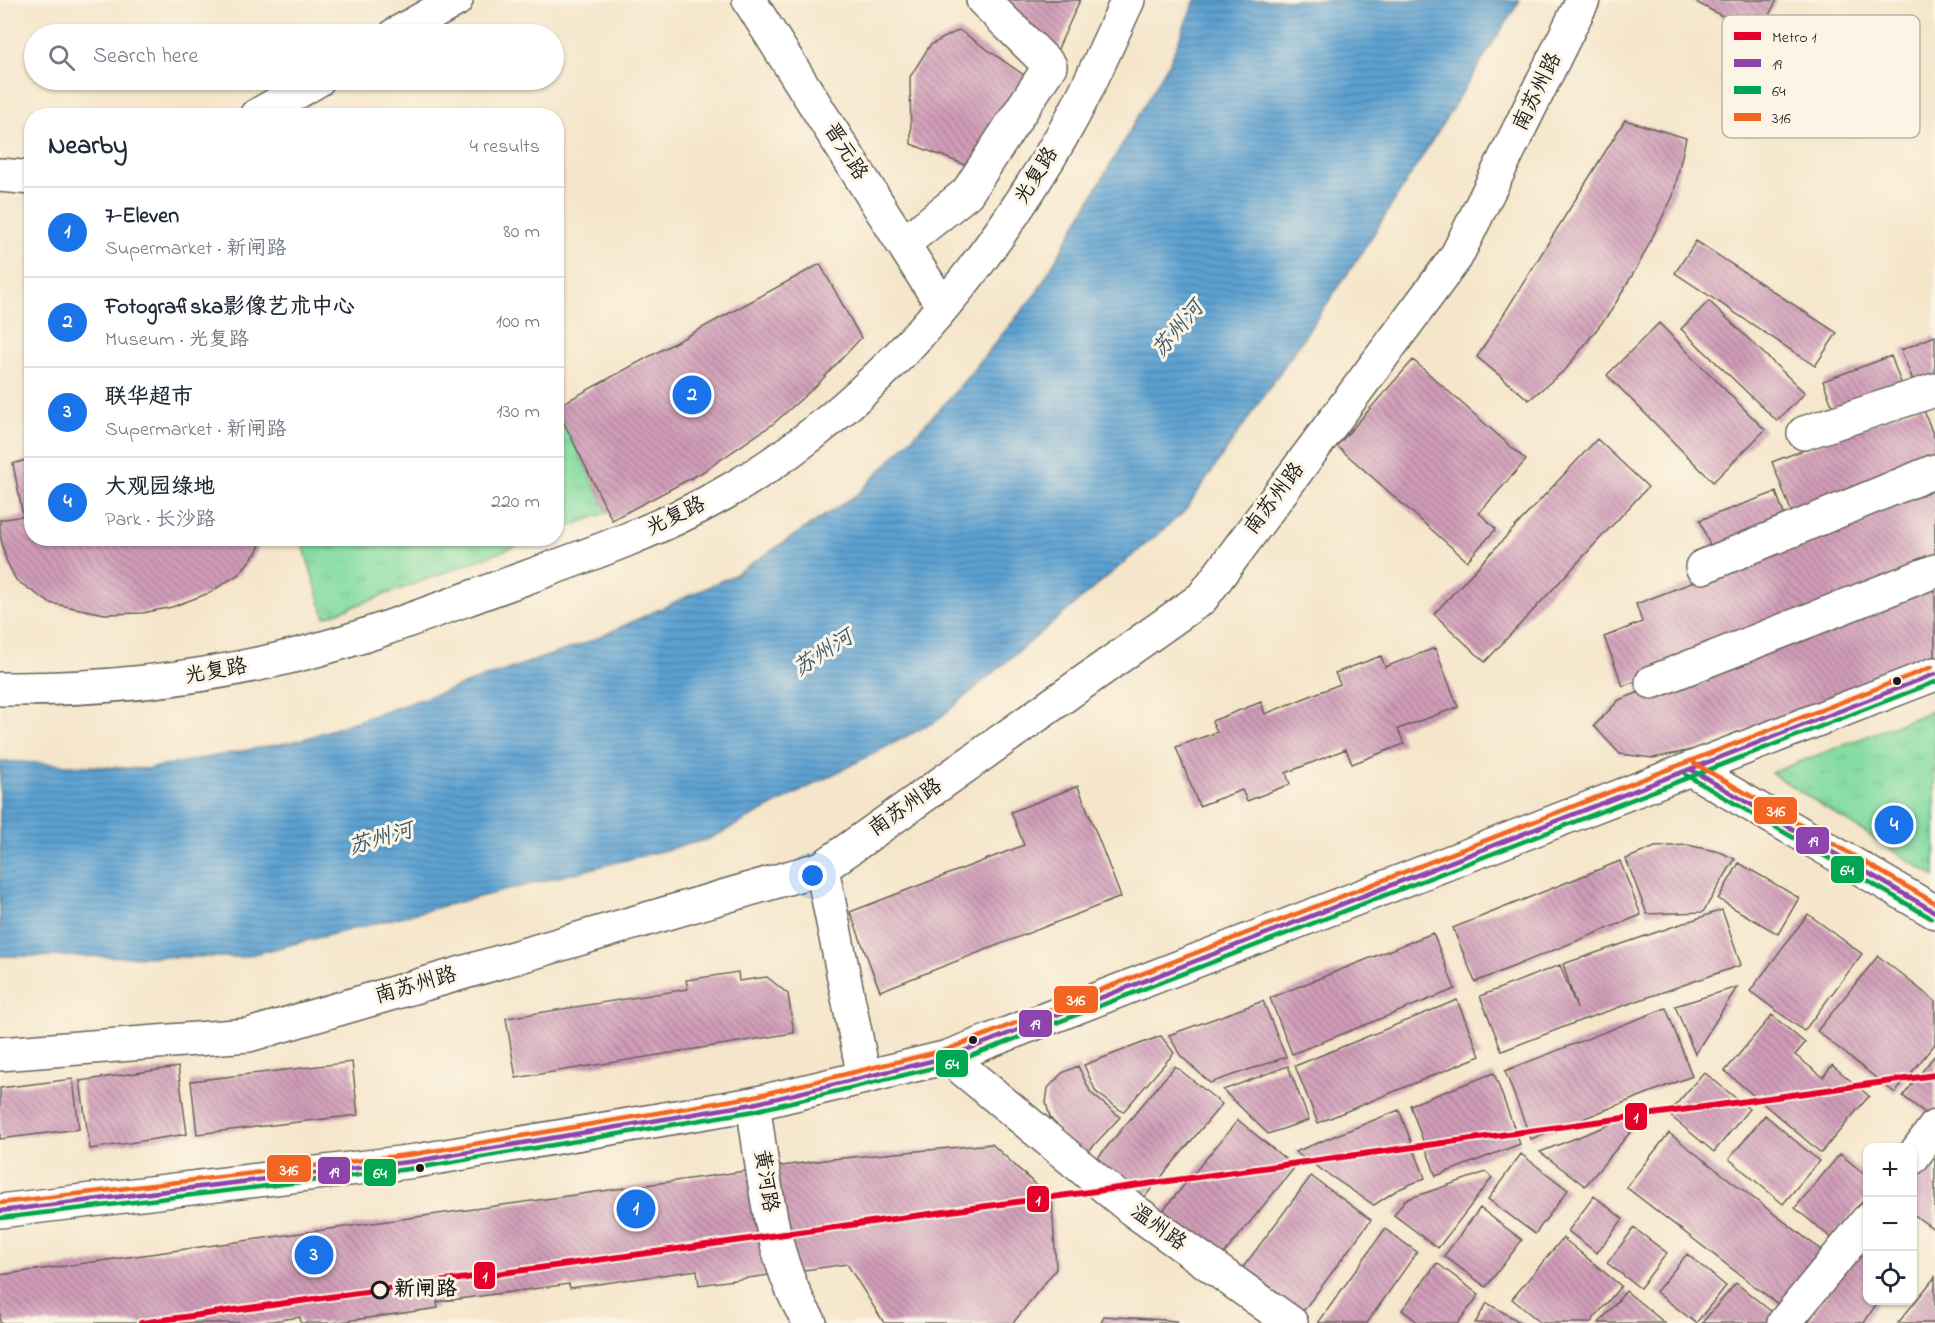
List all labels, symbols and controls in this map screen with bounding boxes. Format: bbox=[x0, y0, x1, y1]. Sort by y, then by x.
legend bbox=[1722, 15, 1920, 138]
search box bbox=[24, 24, 564, 90]
text: Metro 1 bbox=[1772, 26, 1817, 50]
icon: search bbox=[45, 41, 78, 74]
text: Search here bbox=[93, 41, 198, 73]
street label: 南苏州路 bbox=[1506, 48, 1570, 136]
text: 19 bbox=[1772, 53, 1782, 77]
text: 64 bbox=[1772, 80, 1786, 104]
text: 316 bbox=[1772, 107, 1791, 131]
street label: 晋元路 bbox=[816, 117, 874, 187]
text: Nearby bbox=[48, 128, 127, 166]
text: 4 results bbox=[470, 133, 540, 162]
street label: 光复路 bbox=[1008, 141, 1066, 211]
text: 7-Eleven bbox=[105, 201, 179, 233]
text: 1 bbox=[64, 218, 71, 247]
text: 80 m bbox=[503, 218, 540, 247]
text: Supermarket · 新闸路 bbox=[105, 235, 286, 264]
text: Fotografiska影像艺术中心 bbox=[105, 292, 355, 324]
water label: 苏州河 bbox=[1146, 292, 1214, 366]
text: 2 bbox=[63, 308, 72, 337]
text: 100 m bbox=[496, 308, 540, 337]
text: Museum · 光复路 bbox=[105, 326, 249, 355]
pin: 2 bbox=[672, 372, 712, 418]
text: 联华超市 bbox=[105, 382, 193, 414]
text: 3 bbox=[63, 398, 72, 427]
text: 130 m bbox=[496, 398, 540, 427]
text: Supermarket · 新闸路 bbox=[105, 416, 286, 445]
street label: 南苏州路 bbox=[1238, 456, 1312, 542]
text: 大观园绿地 bbox=[105, 472, 215, 504]
text: 4 bbox=[63, 488, 72, 517]
text: 220 m bbox=[491, 488, 540, 517]
street label: 光复路 bbox=[641, 490, 711, 544]
text: Park · 长沙路 bbox=[105, 506, 215, 535]
water label: 苏州河 bbox=[788, 621, 863, 685]
street label: 光复路 bbox=[182, 652, 250, 692]
unlabelled marker bbox=[1891, 675, 1903, 687]
street label: 南苏州路 bbox=[863, 772, 949, 844]
line badge: 316 bbox=[1753, 796, 1798, 825]
text: 316 bbox=[1766, 800, 1786, 824]
pin: 4 bbox=[1874, 802, 1914, 848]
water label: 苏州河 bbox=[345, 815, 420, 864]
line badge: 19 bbox=[1795, 826, 1830, 855]
text: 19 bbox=[1808, 830, 1818, 854]
line badge: 64 bbox=[1830, 855, 1865, 884]
text: 64 bbox=[1839, 859, 1854, 883]
your location bbox=[798, 861, 827, 890]
street label: 南苏州路 bbox=[371, 960, 461, 1012]
line badge: 316 bbox=[1053, 985, 1099, 1014]
text: 316 bbox=[1066, 989, 1086, 1013]
line badge: 19 bbox=[1018, 1009, 1053, 1038]
text: 19 bbox=[1030, 1013, 1040, 1037]
unlabelled marker bbox=[967, 1034, 979, 1046]
line badge: 64 bbox=[935, 1049, 969, 1078]
text: 64 bbox=[944, 1053, 959, 1077]
line badge: 1 bbox=[1624, 1102, 1648, 1131]
text: 1 bbox=[1633, 1106, 1639, 1130]
map controls bbox=[1863, 1143, 1917, 1305]
button: + bbox=[1863, 1143, 1917, 1197]
street label: 黄河路 bbox=[745, 1148, 785, 1214]
line badge: 316 bbox=[266, 1154, 312, 1183]
line badge: 19 bbox=[317, 1156, 351, 1185]
line badge: 64 bbox=[363, 1158, 397, 1187]
text: 316 bbox=[279, 1159, 299, 1183]
text: 19 bbox=[329, 1161, 339, 1185]
text: 64 bbox=[372, 1162, 387, 1186]
unlabelled marker bbox=[414, 1162, 426, 1174]
line badge: 1 bbox=[1026, 1185, 1050, 1213]
pin: 1 bbox=[616, 1186, 656, 1232]
text: 1 bbox=[1035, 1189, 1041, 1213]
street label: 温州路 bbox=[1124, 1197, 1192, 1259]
button: − bbox=[1863, 1197, 1917, 1251]
pin: 3 bbox=[294, 1232, 334, 1278]
button: locate bbox=[1863, 1251, 1917, 1305]
line badge: 1 bbox=[473, 1261, 496, 1290]
text: 1 bbox=[482, 1265, 488, 1289]
place label: 新闸路 bbox=[394, 1275, 457, 1305]
marker: 新闸路 bbox=[371, 1281, 389, 1299]

